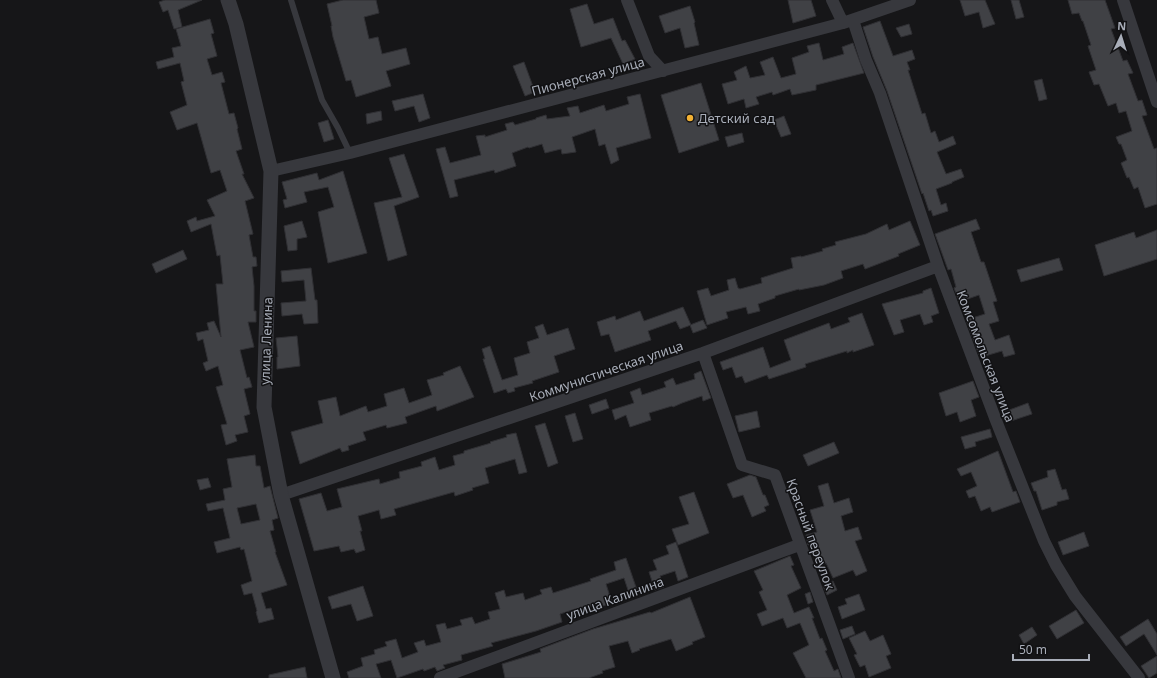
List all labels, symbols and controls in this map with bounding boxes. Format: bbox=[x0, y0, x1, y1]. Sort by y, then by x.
north arrow bbox=[1101, 16, 1141, 56]
text: N bbox=[1117, 18, 1127, 33]
street label: Пионерская улица bbox=[529, 52, 647, 100]
place label: Детский сад bbox=[698, 109, 775, 127]
marker: Детский сад bbox=[685, 113, 695, 123]
street label: Комсомольская улица bbox=[953, 287, 1019, 425]
street label: улица Ленина bbox=[255, 297, 277, 385]
street label: Коммунистическая улица bbox=[527, 336, 685, 406]
street label: Красный переулок bbox=[783, 476, 839, 592]
street label: улица Калинина bbox=[564, 572, 666, 624]
scale bar bbox=[1013, 636, 1089, 662]
text: 50 m bbox=[1019, 641, 1047, 658]

